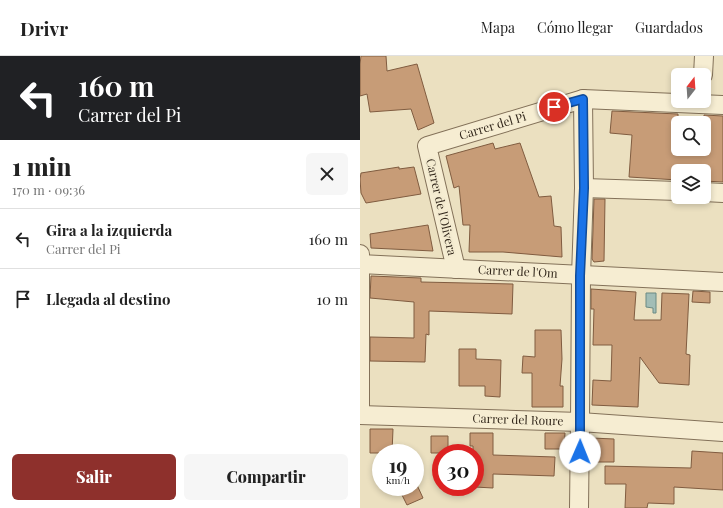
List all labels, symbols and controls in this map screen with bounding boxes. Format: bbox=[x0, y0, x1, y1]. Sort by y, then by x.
text: Drivr bbox=[20, 15, 68, 41]
text: Mapa bbox=[481, 18, 515, 37]
text: Cómo llegar bbox=[537, 18, 613, 37]
text: Guardados bbox=[635, 18, 703, 37]
text: 160 m bbox=[78, 67, 154, 104]
north arrow bbox=[671, 68, 711, 108]
map controls bbox=[671, 68, 711, 204]
icon: left bbox=[12, 72, 64, 124]
pin bbox=[537, 90, 571, 124]
icon: arrive bbox=[543, 96, 565, 118]
text: Carrer del Pi bbox=[78, 103, 181, 127]
street label: Carrer del Pi bbox=[457, 108, 528, 143]
button: search bbox=[671, 116, 711, 156]
text: 1 min bbox=[12, 150, 71, 182]
button: close bbox=[306, 153, 348, 195]
street label: Carrer de l'Olivera bbox=[423, 157, 461, 257]
button: layers bbox=[671, 164, 711, 204]
text: 170 m · 09:36 bbox=[12, 181, 85, 198]
text: Gira a la izquierda bbox=[46, 220, 172, 240]
icon: left bbox=[12, 228, 34, 250]
text: 160 m bbox=[309, 229, 348, 249]
text: Carrer del Pi bbox=[46, 240, 121, 257]
street label: Carrer de l'Om bbox=[478, 261, 558, 281]
icon: arrive bbox=[12, 288, 34, 310]
text: Llegada al destino bbox=[46, 289, 170, 309]
text: 10 m bbox=[316, 289, 348, 309]
street label: Carrer del Roure bbox=[472, 410, 564, 428]
position arrow bbox=[559, 431, 601, 473]
speed limit sign: 30 bbox=[432, 444, 484, 496]
text: 19 bbox=[389, 451, 407, 478]
button: Salir bbox=[12, 454, 176, 500]
button: Compartir bbox=[184, 454, 348, 500]
text: km/h bbox=[386, 473, 410, 487]

